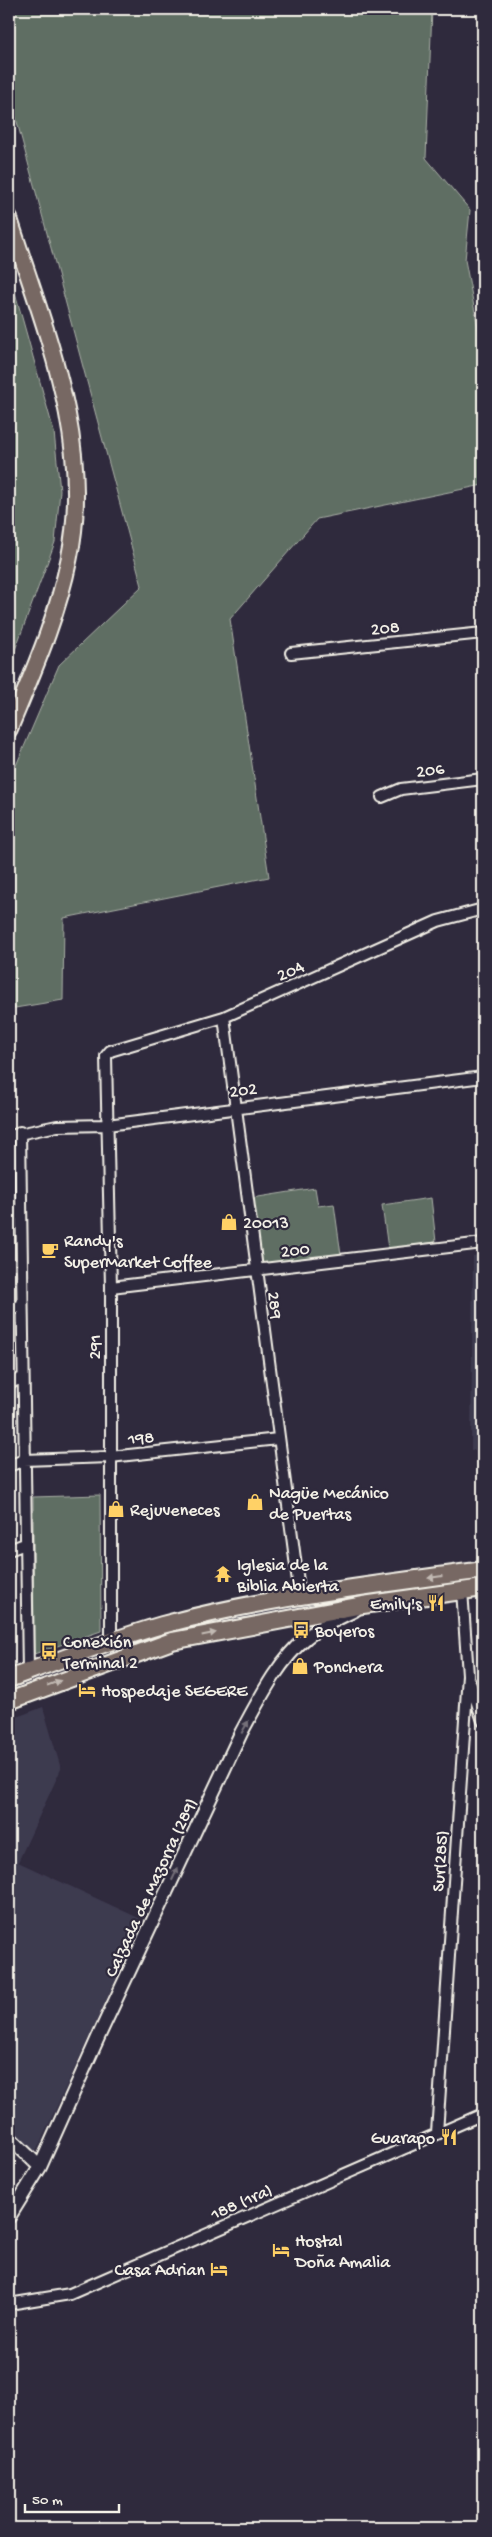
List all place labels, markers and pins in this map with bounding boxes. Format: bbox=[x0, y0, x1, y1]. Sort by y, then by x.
shop icon: 20013 bbox=[219, 1212, 239, 1232]
place label: 20013 bbox=[243, 1214, 289, 1235]
place label: Randy's SuperMarket Coffee bbox=[64, 1232, 213, 1274]
cafe icon: Randy's SuperMarket Coffee bbox=[40, 1240, 60, 1260]
place label: Nagüe Mecánico de Puertas bbox=[269, 1484, 389, 1526]
shop icon: Nagüe Mecánico de Puertas bbox=[245, 1492, 265, 1512]
shop icon: Rejuveneces bbox=[106, 1499, 126, 1519]
place label: Rejuveneces bbox=[130, 1501, 221, 1522]
place label: Iglesia de la Biblia Abierta bbox=[236, 1556, 340, 1598]
temple icon: Iglesia de la Biblia Abierta bbox=[213, 1564, 233, 1584]
restaurant icon: Emily's bbox=[426, 1593, 446, 1613]
place label: Emily's bbox=[370, 1595, 423, 1616]
bus stop icon: Boyeros bbox=[291, 1620, 311, 1640]
place label: Boyeros bbox=[314, 1622, 375, 1643]
place label: Conexión Terminal 2 bbox=[62, 1633, 138, 1675]
bus stop icon: Conexión Terminal 2 bbox=[39, 1641, 59, 1661]
shop icon: Ponchera bbox=[290, 1656, 310, 1676]
place label: Ponchera bbox=[313, 1658, 384, 1679]
hotel icon: Hospedaje SEGERE bbox=[77, 1680, 97, 1700]
place label: Hospedaje SEGERE bbox=[101, 1682, 248, 1703]
restaurant icon: Guarapo bbox=[439, 2127, 459, 2147]
place label: Guarapo bbox=[371, 2129, 435, 2150]
place label: Hostal Doña Amalia bbox=[294, 2232, 391, 2274]
hotel icon: Hostal Doña Amalia bbox=[271, 2240, 291, 2260]
hotel icon: Casa Adrian bbox=[209, 2259, 229, 2279]
place label: Casa Adrian bbox=[114, 2261, 205, 2282]

